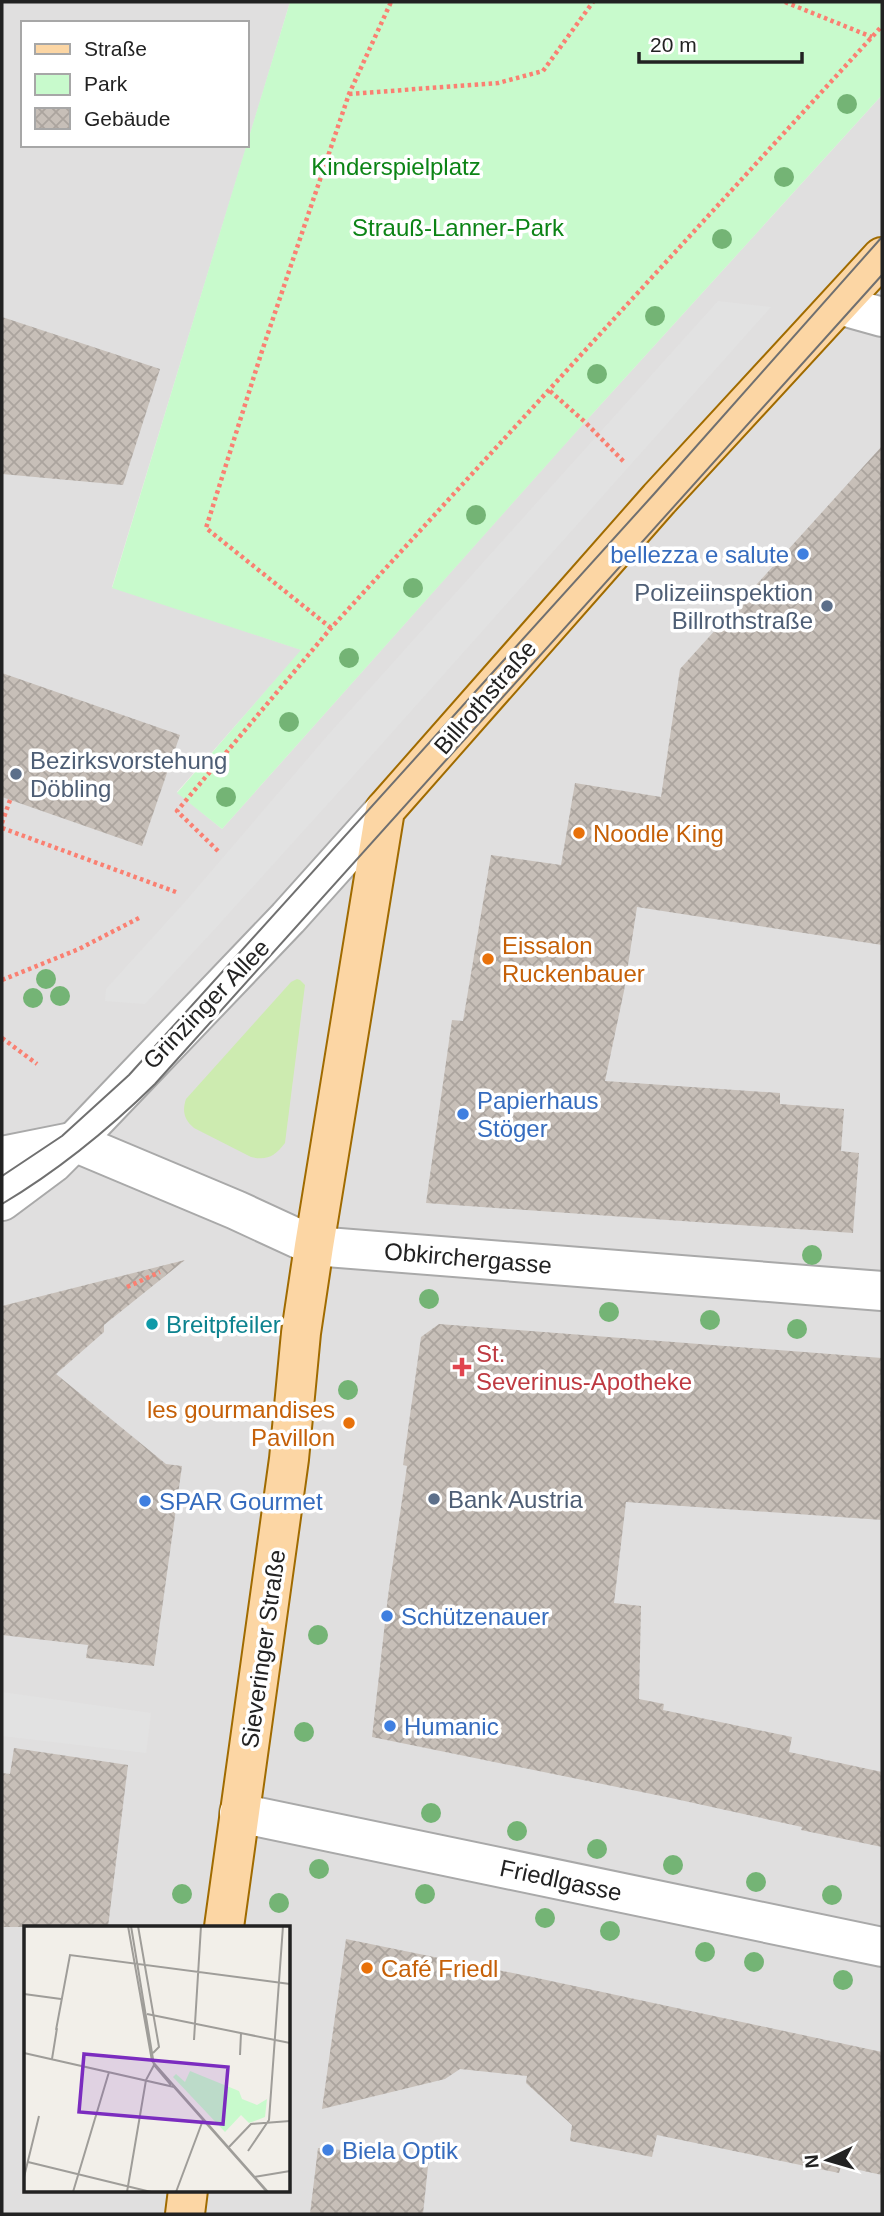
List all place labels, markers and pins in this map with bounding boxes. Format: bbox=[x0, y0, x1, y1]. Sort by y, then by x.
place label: bellezza e salute bbox=[610, 541, 789, 568]
marker: bellezza e salute bbox=[795, 546, 811, 562]
place label: Polizeiinspektion Billrothstraße bbox=[634, 579, 813, 634]
marker: Polizeiinspektion Billrothstraße bbox=[819, 598, 835, 614]
place label: Bezirksvorstehung Döbling bbox=[30, 747, 227, 802]
marker: Bezirksvorstehung Döbling bbox=[8, 766, 24, 782]
place label: Noodle King bbox=[593, 820, 724, 847]
marker: Noodle King bbox=[571, 825, 587, 841]
place label: Eissalon Ruckenbauer bbox=[502, 932, 645, 987]
marker: Eissalon Ruckenbauer bbox=[480, 951, 496, 967]
place label: Papierhaus Stöger bbox=[477, 1087, 598, 1142]
marker: Papierhaus Stöger bbox=[455, 1106, 471, 1122]
place label: Breitpfeiler bbox=[166, 1311, 281, 1338]
marker: Breitpfeiler bbox=[144, 1316, 160, 1332]
place label: St. Severinus-Apotheke bbox=[476, 1340, 692, 1395]
marker: St. Severinus-Apotheke bbox=[454, 1359, 470, 1375]
place label: les gourmandises Pavillon bbox=[147, 1396, 335, 1451]
marker: les gourmandises Pavillon bbox=[341, 1415, 357, 1431]
place label: Bank Austria bbox=[448, 1486, 583, 1513]
place label: SPAR Gourmet bbox=[159, 1488, 323, 1515]
marker: Bank Austria bbox=[426, 1491, 442, 1507]
marker: SPAR Gourmet bbox=[137, 1493, 153, 1509]
place label: Schützenauer bbox=[401, 1603, 549, 1630]
marker: Schützenauer bbox=[379, 1608, 395, 1624]
place label: Humanic bbox=[404, 1713, 499, 1740]
marker: Humanic bbox=[382, 1718, 398, 1734]
place label: Café Friedl bbox=[381, 1955, 498, 1982]
marker: Café Friedl bbox=[359, 1960, 375, 1976]
place label: Biela Optik bbox=[342, 2137, 459, 2164]
marker: Biela Optik bbox=[320, 2142, 336, 2158]

